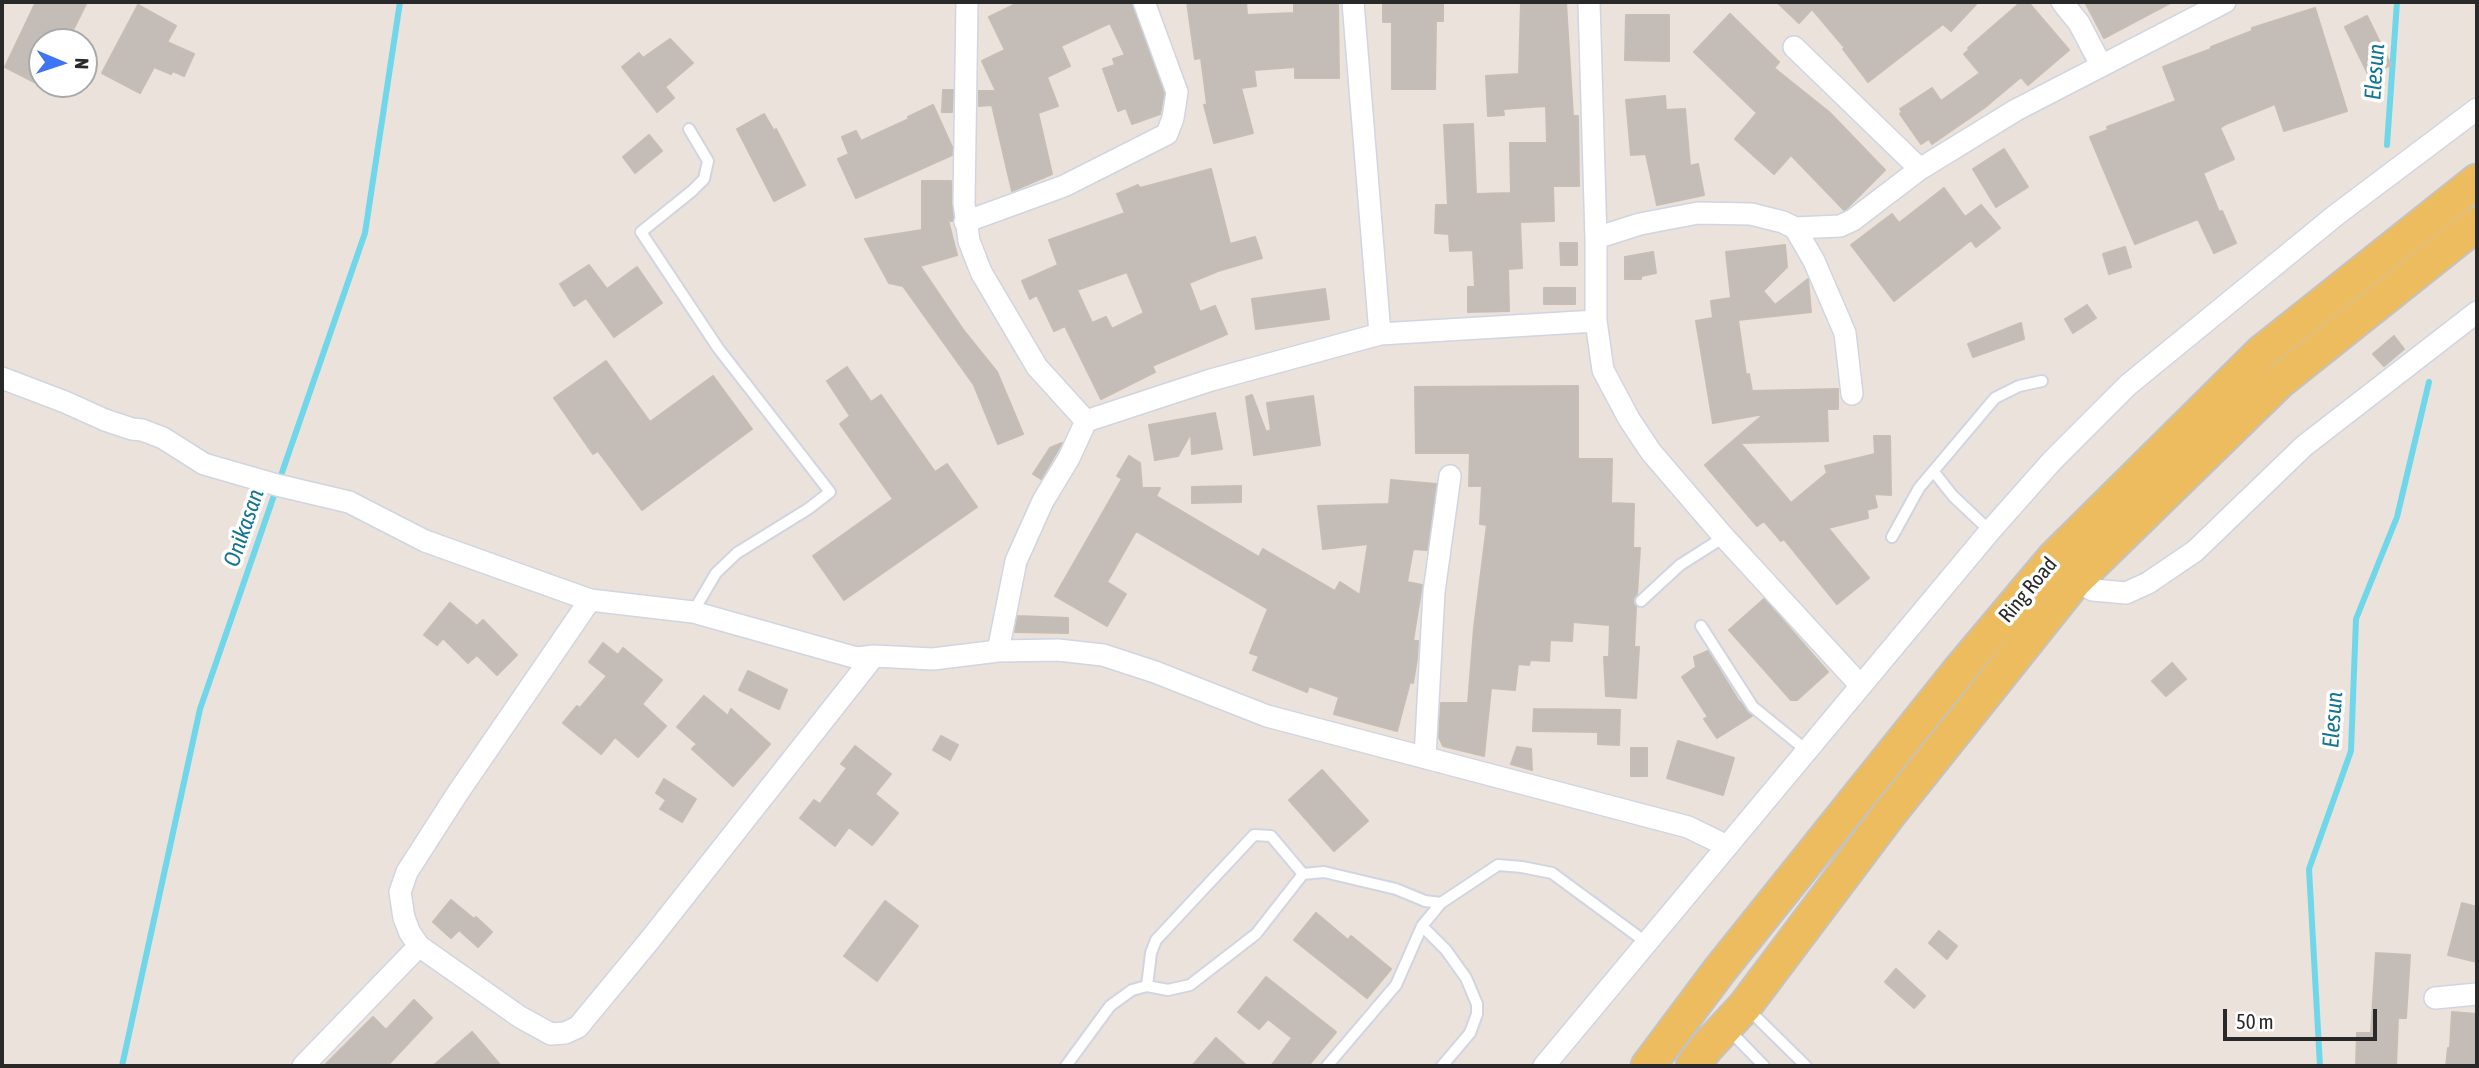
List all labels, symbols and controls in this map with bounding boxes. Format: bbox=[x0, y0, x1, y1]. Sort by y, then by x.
north arrow bbox=[28, 28, 98, 98]
water label: Elesun bbox=[2359, 43, 2391, 101]
text: N bbox=[71, 58, 93, 70]
water label: Onikasan bbox=[218, 486, 270, 570]
street label: Ring Road bbox=[1993, 552, 2063, 628]
water label: Elesun bbox=[2317, 691, 2349, 749]
scale bar bbox=[2227, 995, 2381, 1038]
text: 50 m bbox=[2236, 1009, 2274, 1033]

